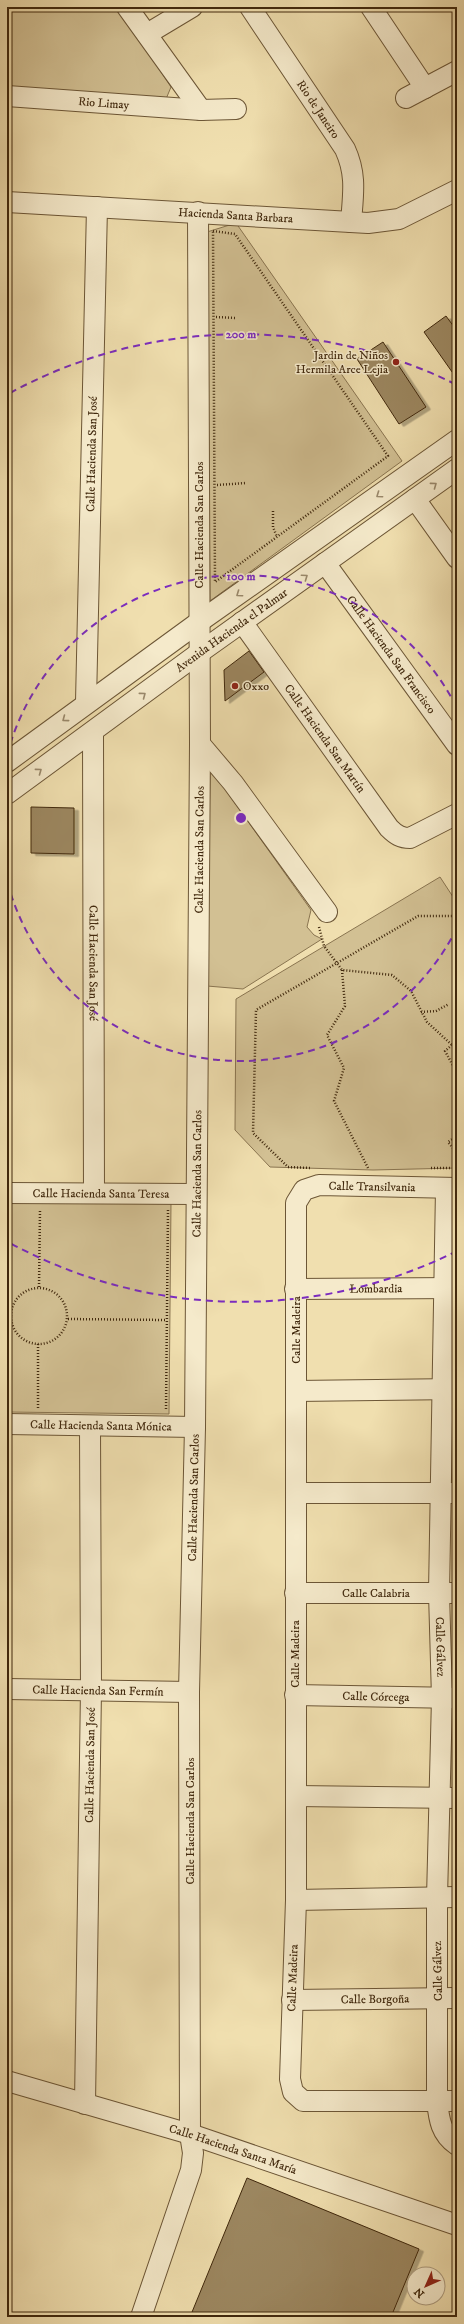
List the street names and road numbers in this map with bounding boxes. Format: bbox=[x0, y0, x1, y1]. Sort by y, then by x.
street label: Rio de Janeiro bbox=[293, 77, 343, 141]
street label: Rio Limay bbox=[78, 94, 130, 112]
street label: Hacienda Santa Barbara bbox=[178, 204, 294, 226]
street label: Calle Hacienda San José bbox=[83, 396, 100, 512]
street label: Calle Hacienda San Carlos bbox=[192, 461, 207, 589]
street label: Avenida Hacienda el Palmar bbox=[172, 584, 291, 675]
street label: Calle Hacienda San Francisco bbox=[343, 592, 439, 717]
street label: Calle Hacienda San Martín bbox=[281, 681, 369, 796]
street label: Calle Hacienda San Carlos bbox=[191, 786, 207, 913]
street label: Calle Hacienda San José bbox=[86, 905, 101, 1021]
street label: Calle Hacienda San Carlos bbox=[189, 1110, 205, 1237]
street label: Calle Transilvania bbox=[328, 1179, 416, 1195]
street label: Calle Hacienda Santa Teresa bbox=[33, 1186, 170, 1201]
street label: Lombardia bbox=[350, 1281, 403, 1296]
street label: Calle Madeira bbox=[289, 1295, 304, 1364]
street label: Calle Hacienda Santa Mónica bbox=[30, 1417, 173, 1434]
street label: Calle Hacienda San Carlos bbox=[184, 1434, 202, 1562]
street label: Calle Calabria bbox=[342, 1586, 411, 1601]
street label: Calle Gálvez bbox=[432, 1617, 449, 1677]
street label: Calle Madeira bbox=[288, 1619, 303, 1688]
street label: Calle Hacienda San Fermín bbox=[32, 1682, 165, 1699]
street label: Calle Córcega bbox=[342, 1688, 411, 1705]
street label: Calle Hacienda San José bbox=[82, 1707, 98, 1823]
street label: Calle Hacienda San Carlos bbox=[183, 1757, 198, 1885]
street label: Calle Gálvez bbox=[430, 1941, 446, 2001]
street label: Calle Madeira bbox=[284, 1943, 302, 2012]
street label: Calle Borgoña bbox=[341, 1991, 410, 2007]
street label: Calle Hacienda Santa María bbox=[167, 2121, 300, 2178]

